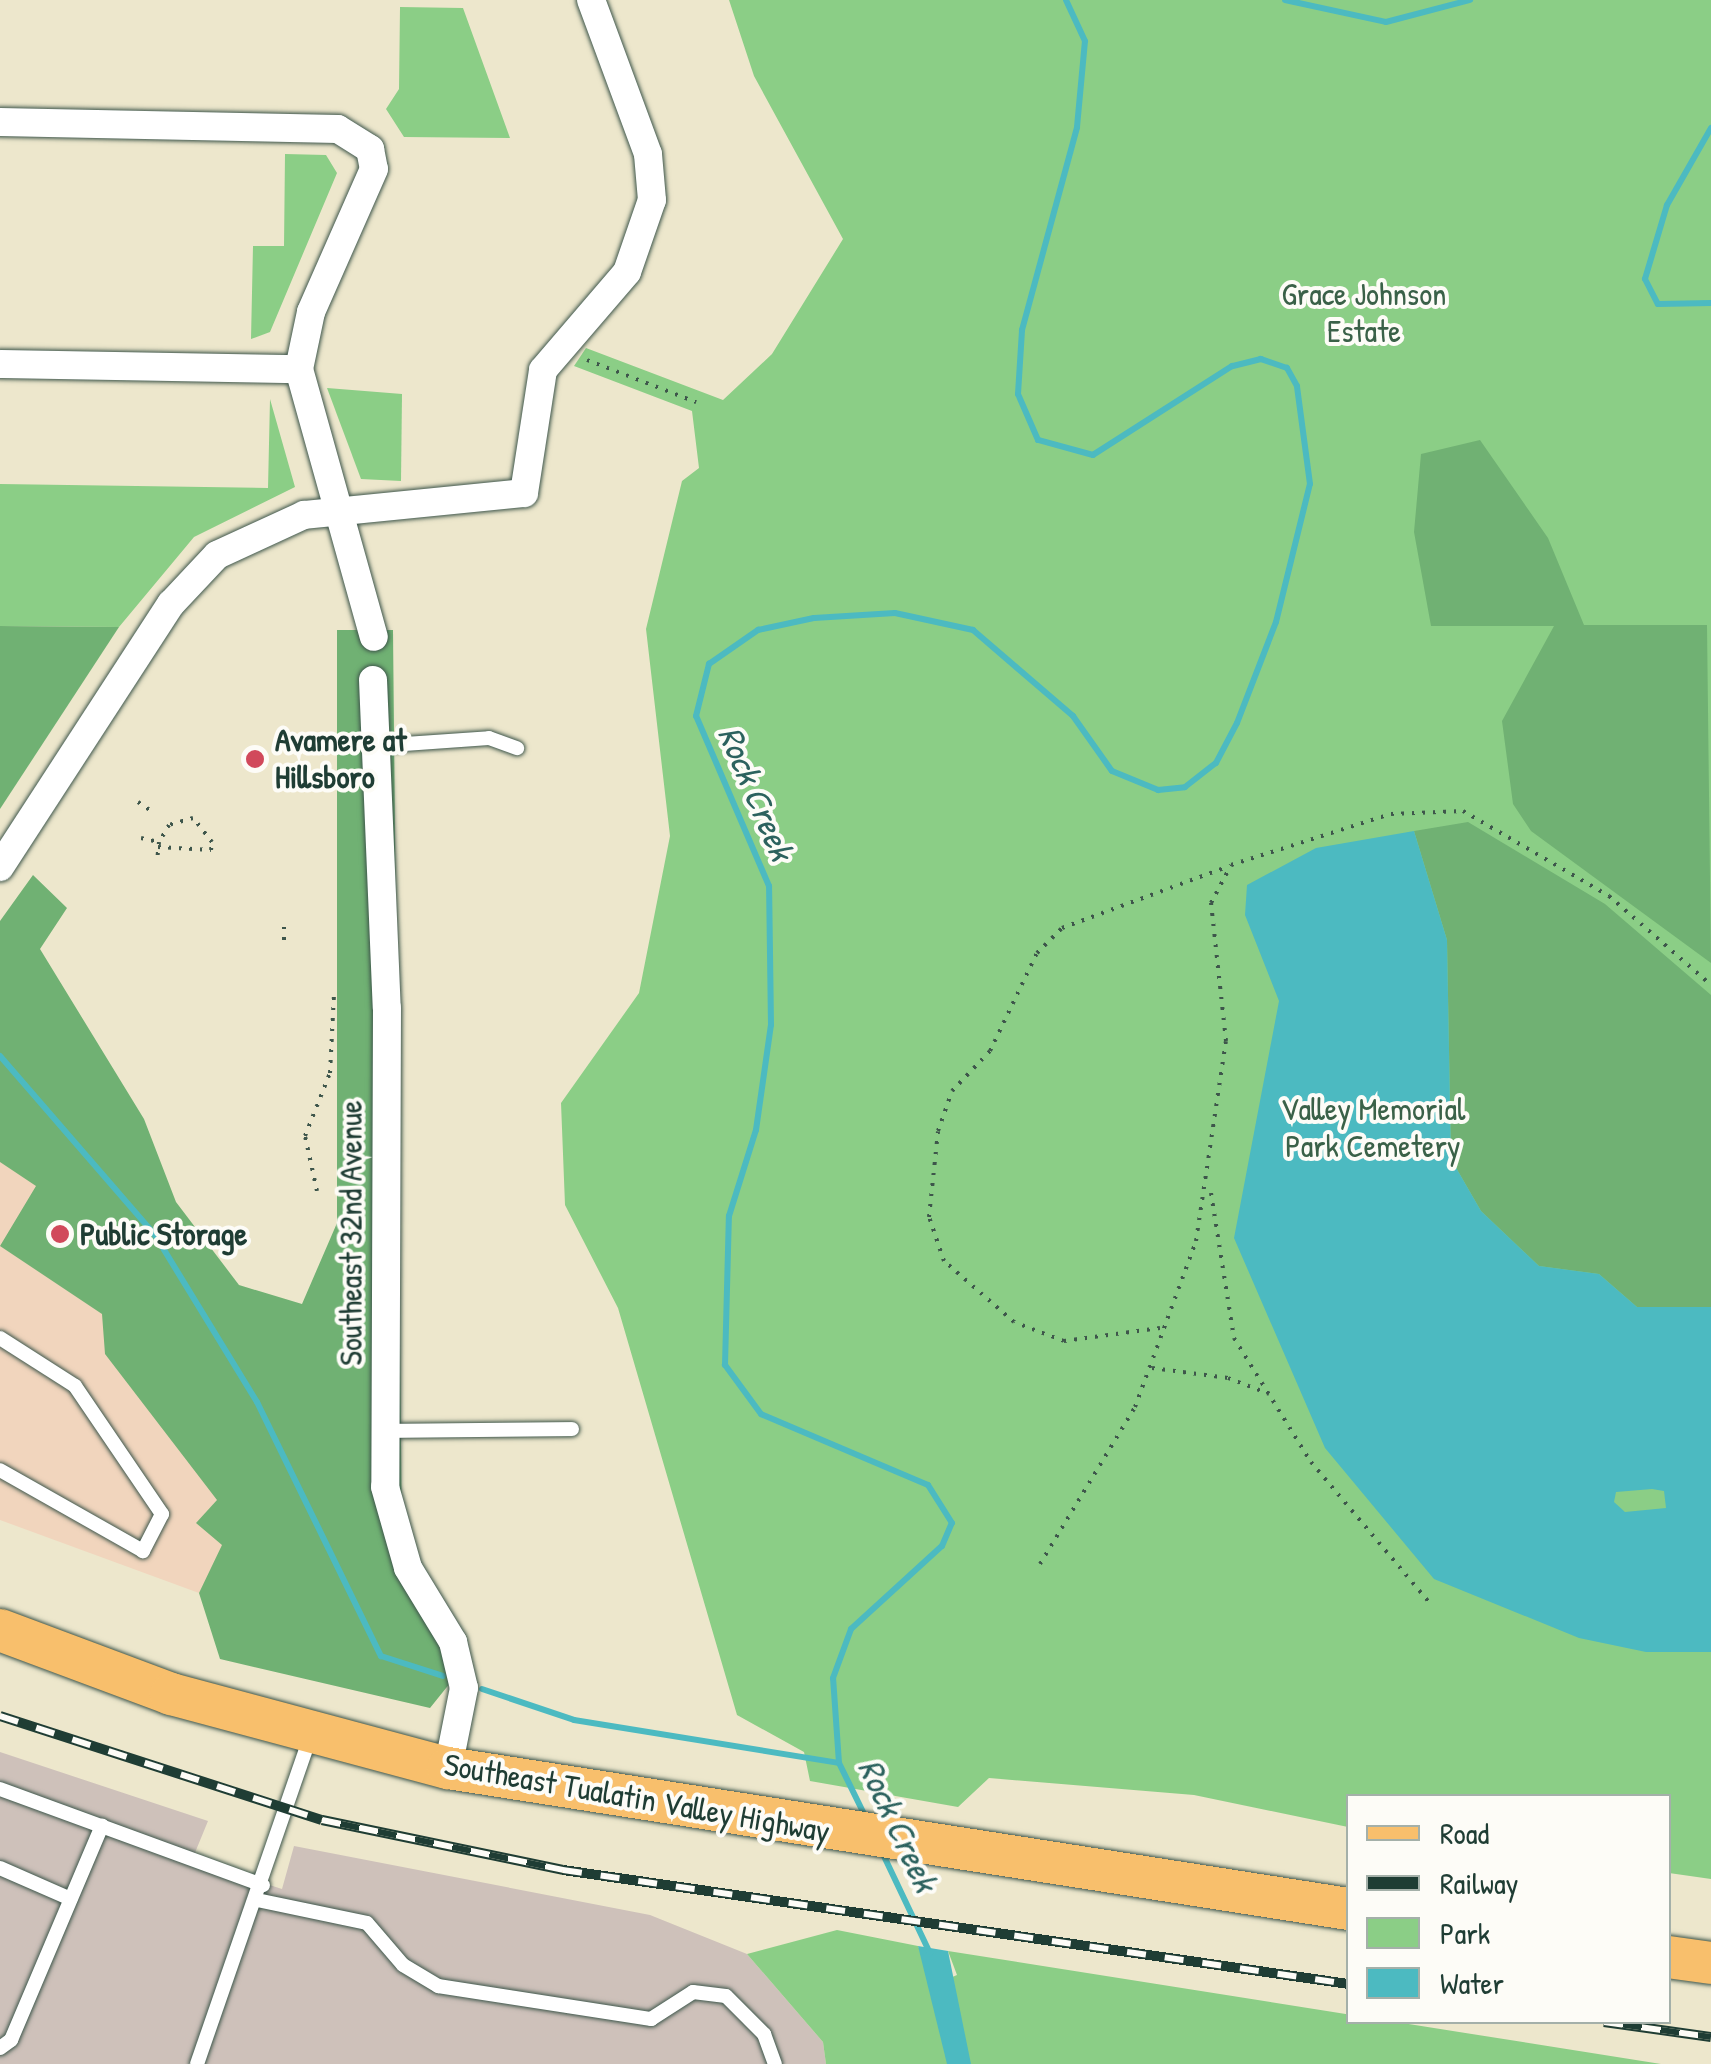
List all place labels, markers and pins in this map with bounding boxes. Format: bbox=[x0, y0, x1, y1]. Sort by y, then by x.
place label: Avamere at Hillsboro bbox=[275, 722, 406, 797]
marker: Avamere at Hillsboro bbox=[244, 748, 266, 770]
place label: Public Storage bbox=[80, 1215, 247, 1253]
marker: Public Storage bbox=[49, 1223, 71, 1245]

